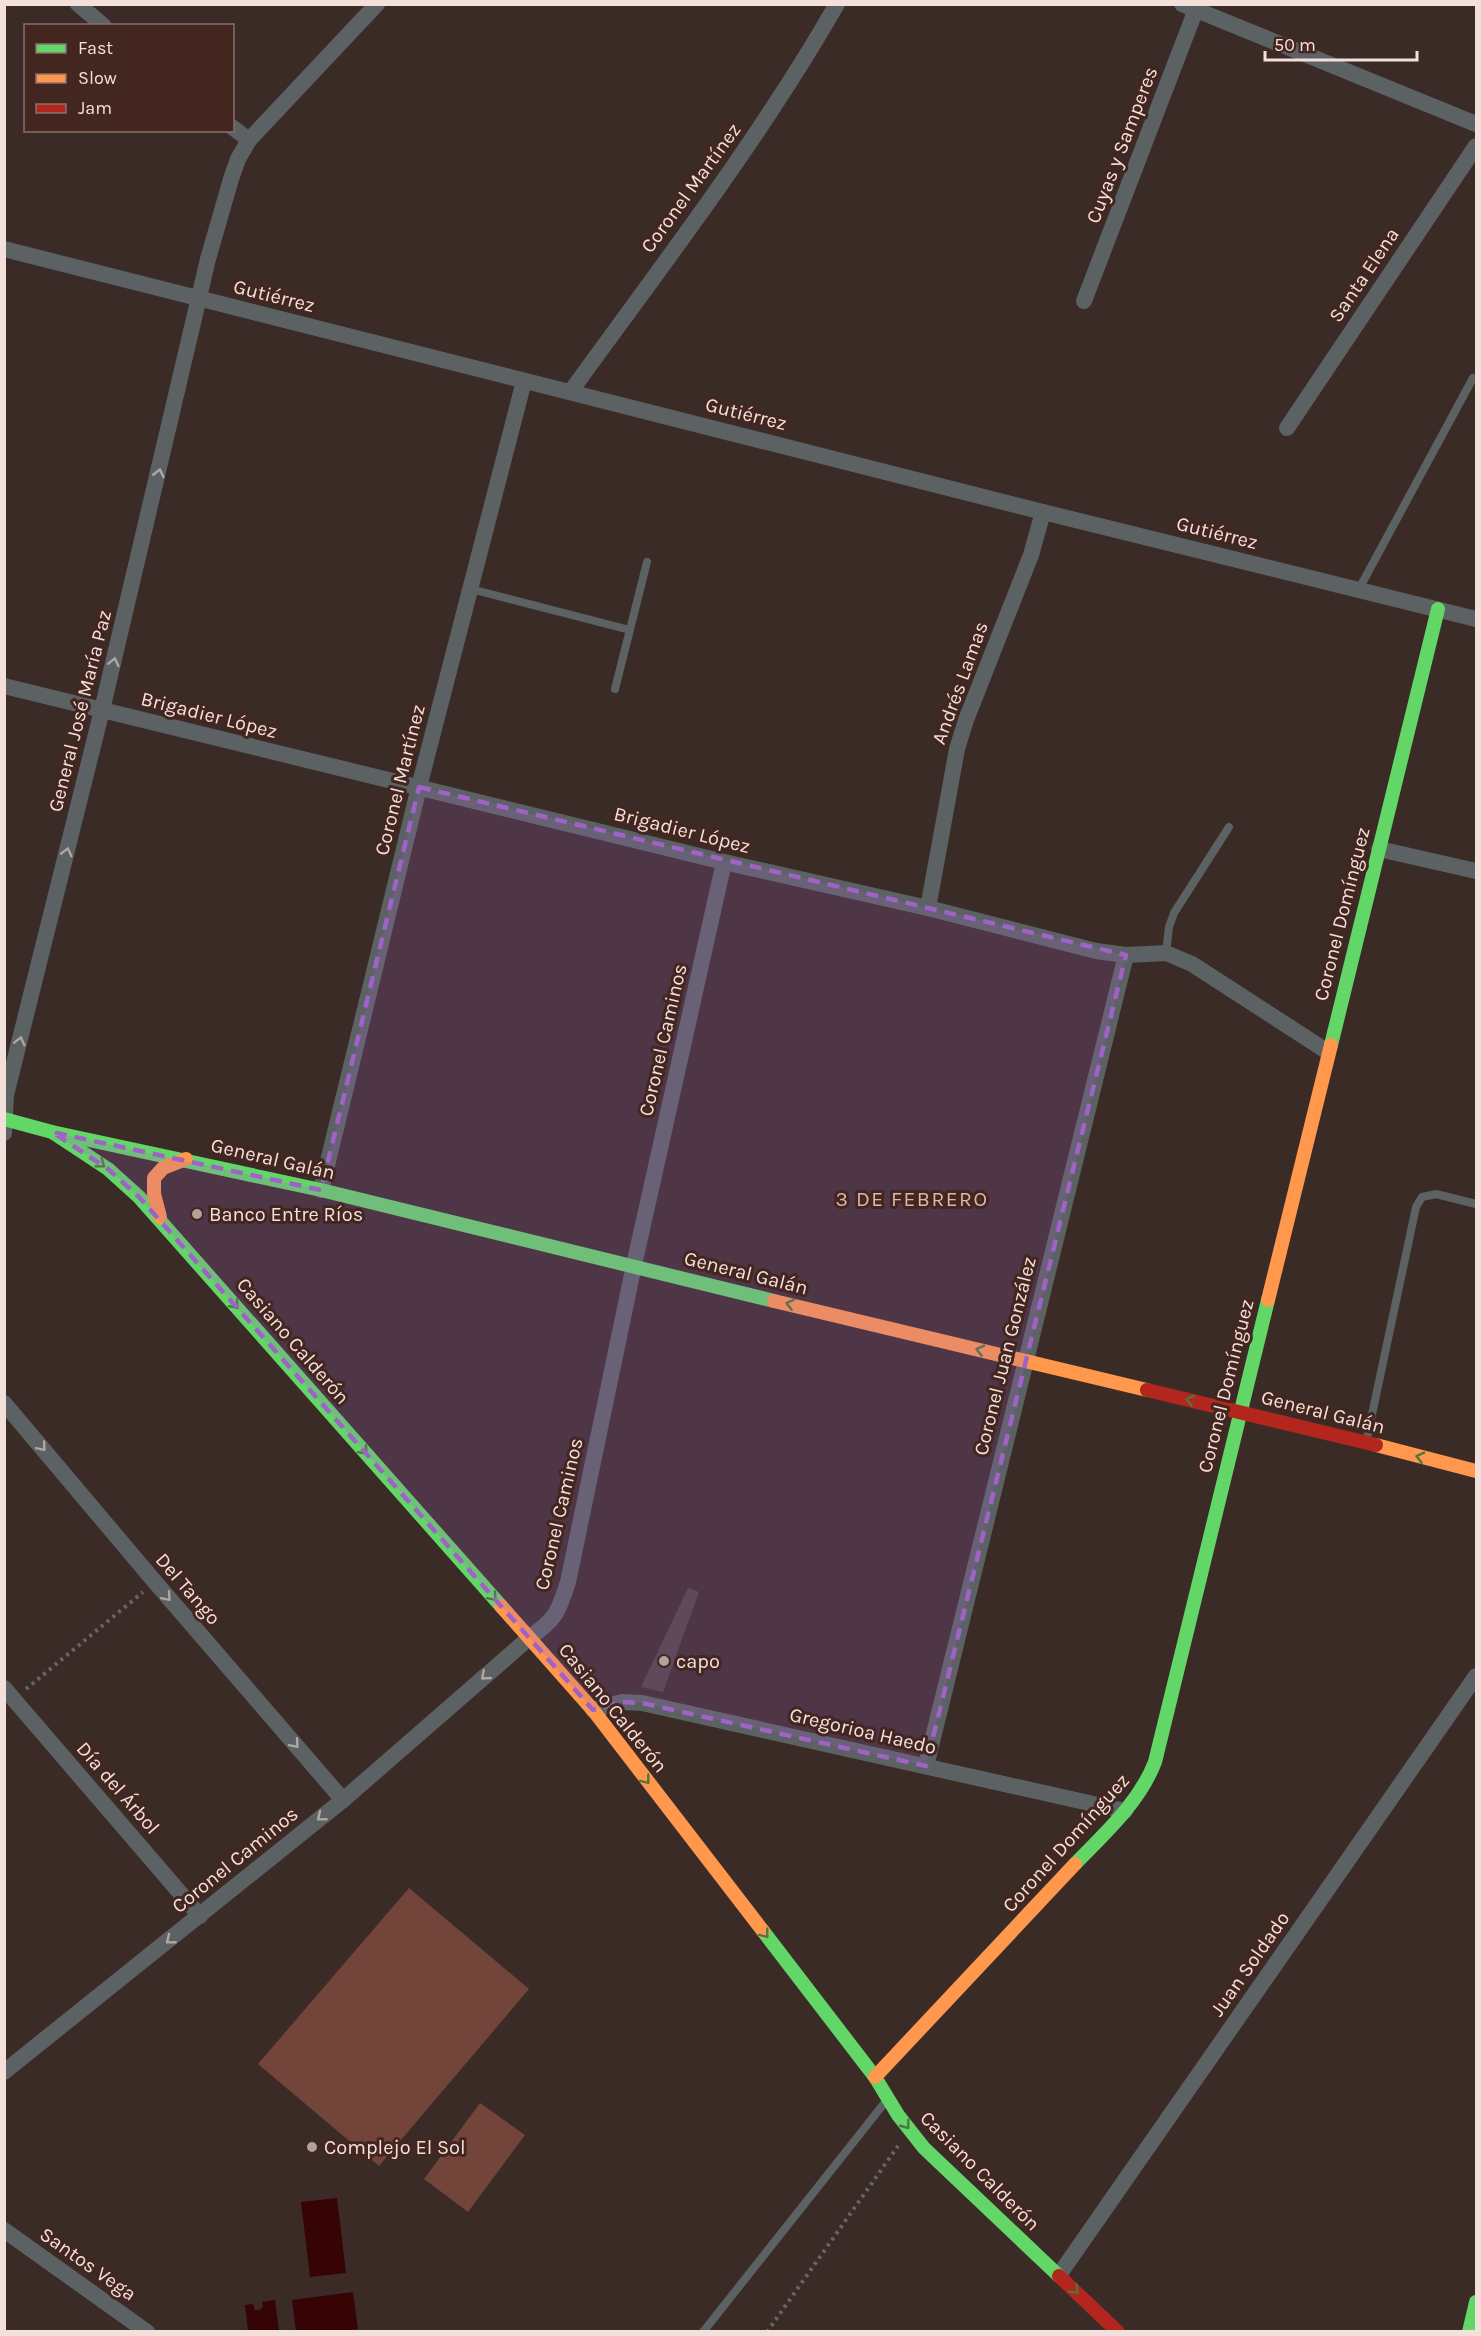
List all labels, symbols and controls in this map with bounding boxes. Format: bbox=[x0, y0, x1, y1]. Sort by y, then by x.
legend bbox=[24, 24, 234, 132]
scale bar bbox=[1265, 24, 1416, 62]
text: 50 m bbox=[1274, 34, 1316, 56]
text: Fast bbox=[78, 37, 113, 59]
street label: Cuyas y Samperes bbox=[1082, 63, 1162, 227]
text: Slow bbox=[78, 67, 117, 89]
text: Jam bbox=[78, 97, 112, 119]
street label: Coronel Martínez bbox=[636, 119, 746, 257]
street label: Santa Elena bbox=[1324, 224, 1404, 326]
street label: Gutiérrez bbox=[231, 275, 317, 317]
street label: Gutiérrez bbox=[703, 393, 789, 435]
one-way arrow bbox=[151, 468, 164, 478]
street label: Gutiérrez bbox=[1174, 512, 1260, 554]
street label: General José María Paz bbox=[44, 608, 116, 814]
street label: Andrés Lamas bbox=[927, 619, 993, 747]
one-way arrow bbox=[106, 658, 119, 668]
street label: Brigadier López bbox=[138, 687, 280, 743]
street label: Coronel Martínez bbox=[370, 702, 430, 858]
street label: Brigadier López bbox=[611, 802, 753, 858]
street label: Coronel Domínguez bbox=[1309, 825, 1375, 1003]
one-way arrow bbox=[59, 847, 72, 857]
street label: Coronel Caminos bbox=[634, 962, 692, 1118]
one-way arrow bbox=[12, 1036, 25, 1046]
street label: General Galán bbox=[209, 1134, 337, 1184]
one-way arrow bbox=[95, 1157, 106, 1168]
district label: 3 DE FEBRERO bbox=[836, 1187, 988, 1211]
place label: Banco Entre Ríos bbox=[209, 1203, 363, 1226]
marker: Banco Entre Ríos bbox=[190, 1207, 204, 1221]
street label: General Galán bbox=[682, 1247, 810, 1299]
street label: Coronel Juan González bbox=[969, 1254, 1041, 1458]
street label: Casiano Calderón bbox=[232, 1273, 354, 1409]
street label: Coronel Domínguez bbox=[1193, 1297, 1259, 1475]
one-way arrow bbox=[228, 1298, 239, 1309]
one-way arrow bbox=[785, 1298, 795, 1311]
one-way arrow bbox=[975, 1345, 985, 1358]
street label: General Galán bbox=[1259, 1386, 1387, 1438]
one-way arrow bbox=[1185, 1394, 1195, 1407]
street label: Coronel Caminos bbox=[530, 1436, 588, 1592]
one-way arrow bbox=[35, 1440, 46, 1451]
one-way arrow bbox=[357, 1444, 368, 1455]
one-way arrow bbox=[1415, 1452, 1426, 1464]
street label: Del Tango bbox=[151, 1548, 225, 1630]
one-way arrow bbox=[160, 1590, 171, 1601]
one-way arrow bbox=[486, 1591, 497, 1601]
street label: Casiano Calderón bbox=[554, 1639, 672, 1777]
place label: capo bbox=[676, 1650, 720, 1673]
marker: capo bbox=[657, 1654, 671, 1668]
one-way arrow bbox=[481, 1669, 492, 1680]
street label: Gregorioa Haedo bbox=[787, 1703, 939, 1759]
street label: Día del Árbol bbox=[72, 1737, 165, 1839]
one-way arrow bbox=[288, 1737, 299, 1748]
street label: Coronel Domínguez bbox=[998, 1769, 1134, 1917]
one-way arrow bbox=[639, 1773, 650, 1784]
street label: Coronel Caminos bbox=[167, 1802, 303, 1918]
one-way arrow bbox=[317, 1810, 328, 1821]
street label: Juan Soldado bbox=[1206, 1907, 1294, 2021]
one-way arrow bbox=[758, 1927, 769, 1938]
one-way arrow bbox=[166, 1933, 177, 1944]
street label: Casiano Calderón bbox=[915, 2106, 1045, 2236]
one-way arrow bbox=[899, 2118, 910, 2129]
place label: Complejo El Sol bbox=[324, 2136, 466, 2159]
marker: Complejo El Sol bbox=[305, 2140, 319, 2154]
street label: Santos Vega bbox=[36, 2222, 140, 2306]
one-way arrow bbox=[1067, 2283, 1078, 2294]

